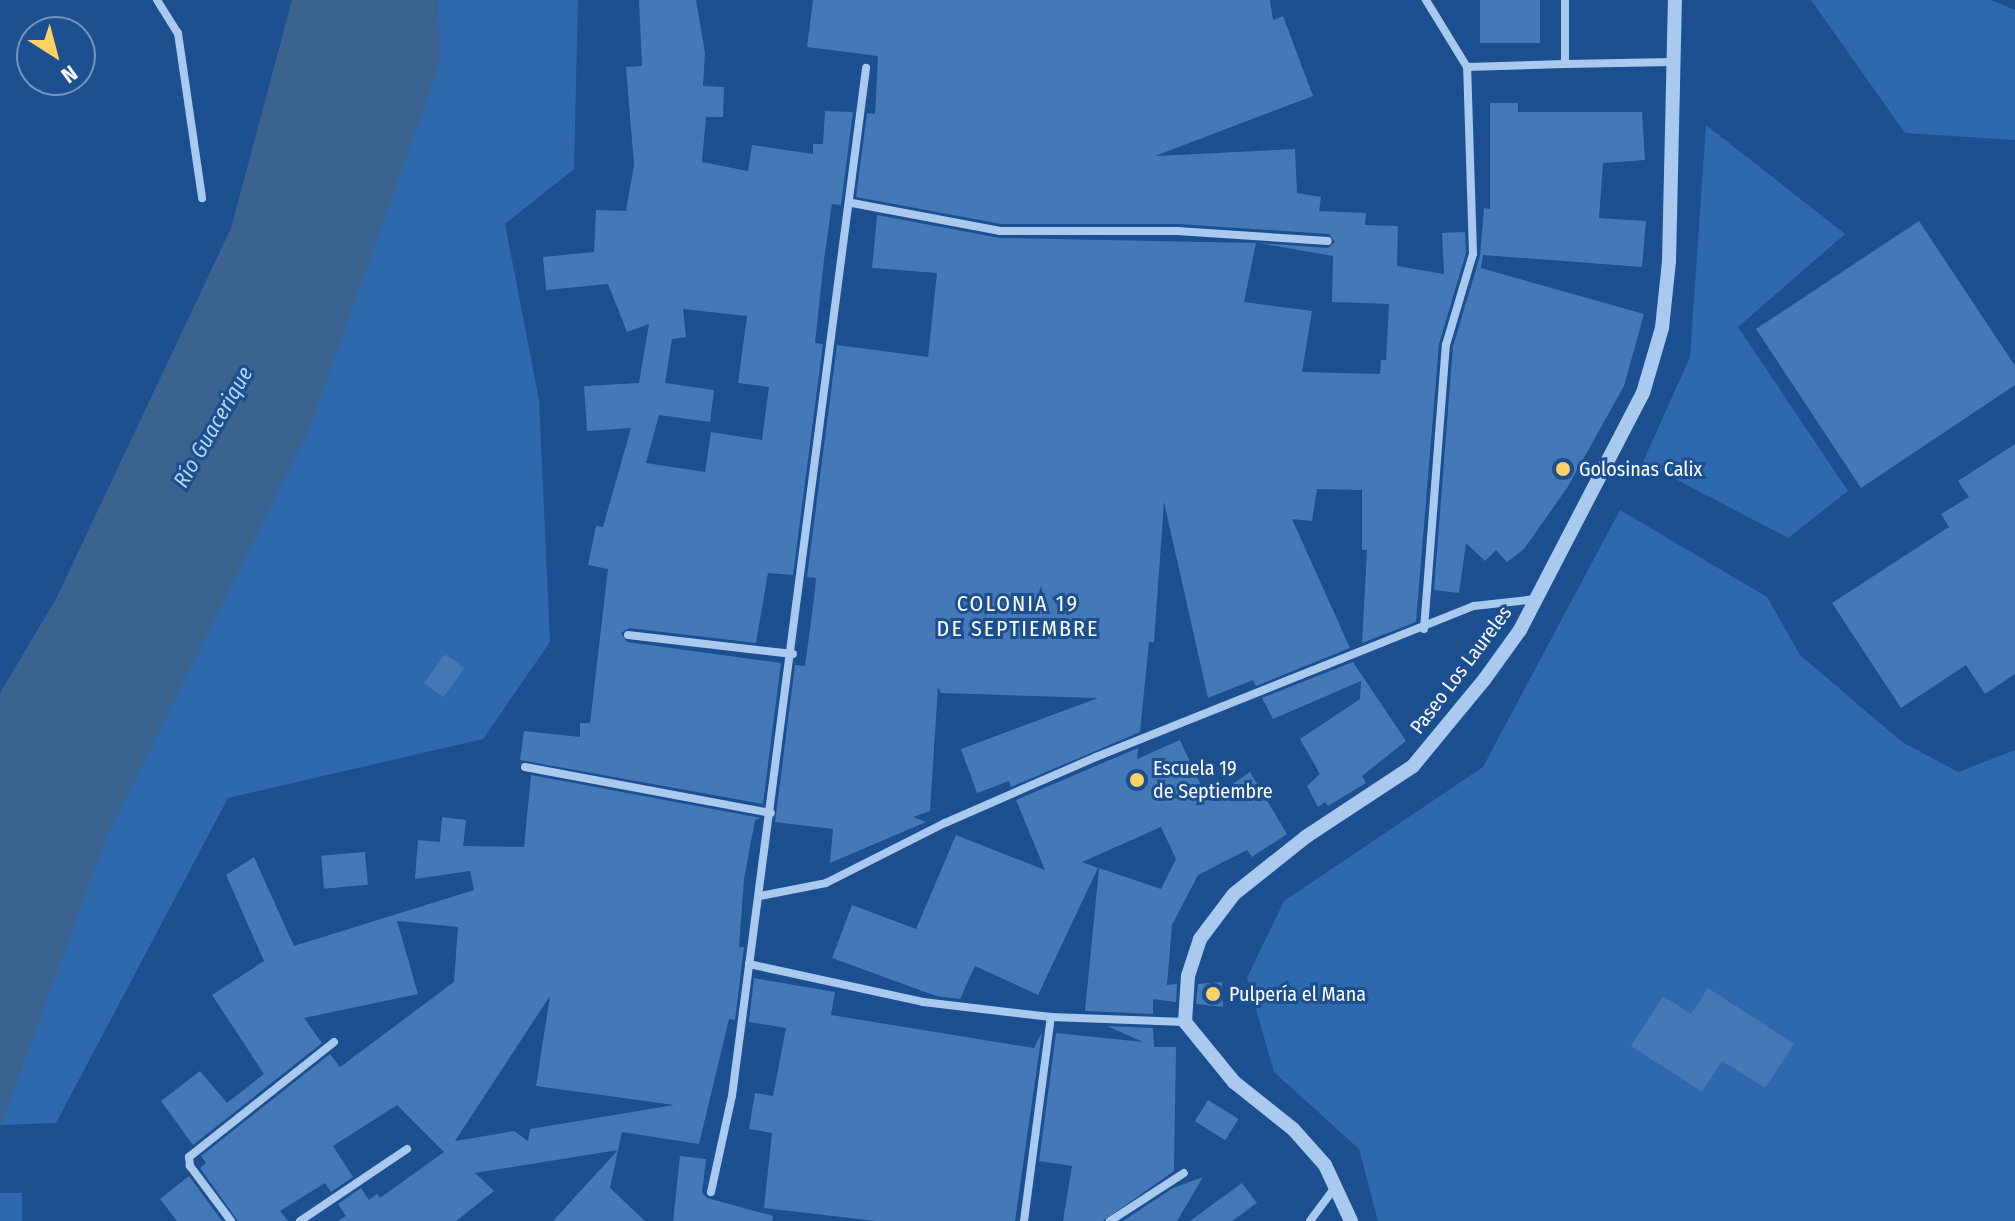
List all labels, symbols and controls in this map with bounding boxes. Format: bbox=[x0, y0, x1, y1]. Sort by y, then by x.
north arrow bbox=[16, 16, 96, 96]
text: N bbox=[56, 59, 82, 89]
water label: Río Guacerique bbox=[168, 362, 258, 492]
place label: Golosinas Calix bbox=[1579, 457, 1702, 481]
marker: Golosinas Calix bbox=[1554, 460, 1572, 478]
district label: COLONIA 19 DE SEPTIEMBRE bbox=[937, 590, 1099, 642]
street label: Paseo Los Laureles bbox=[1405, 601, 1517, 739]
place label: Escuela 19 de Septiembre bbox=[1153, 756, 1273, 803]
marker: Escuela 19 de Septiembre bbox=[1128, 771, 1146, 789]
place label: Pulpería el Mana bbox=[1229, 982, 1366, 1006]
marker: Pulpería el Mana bbox=[1204, 985, 1222, 1003]

